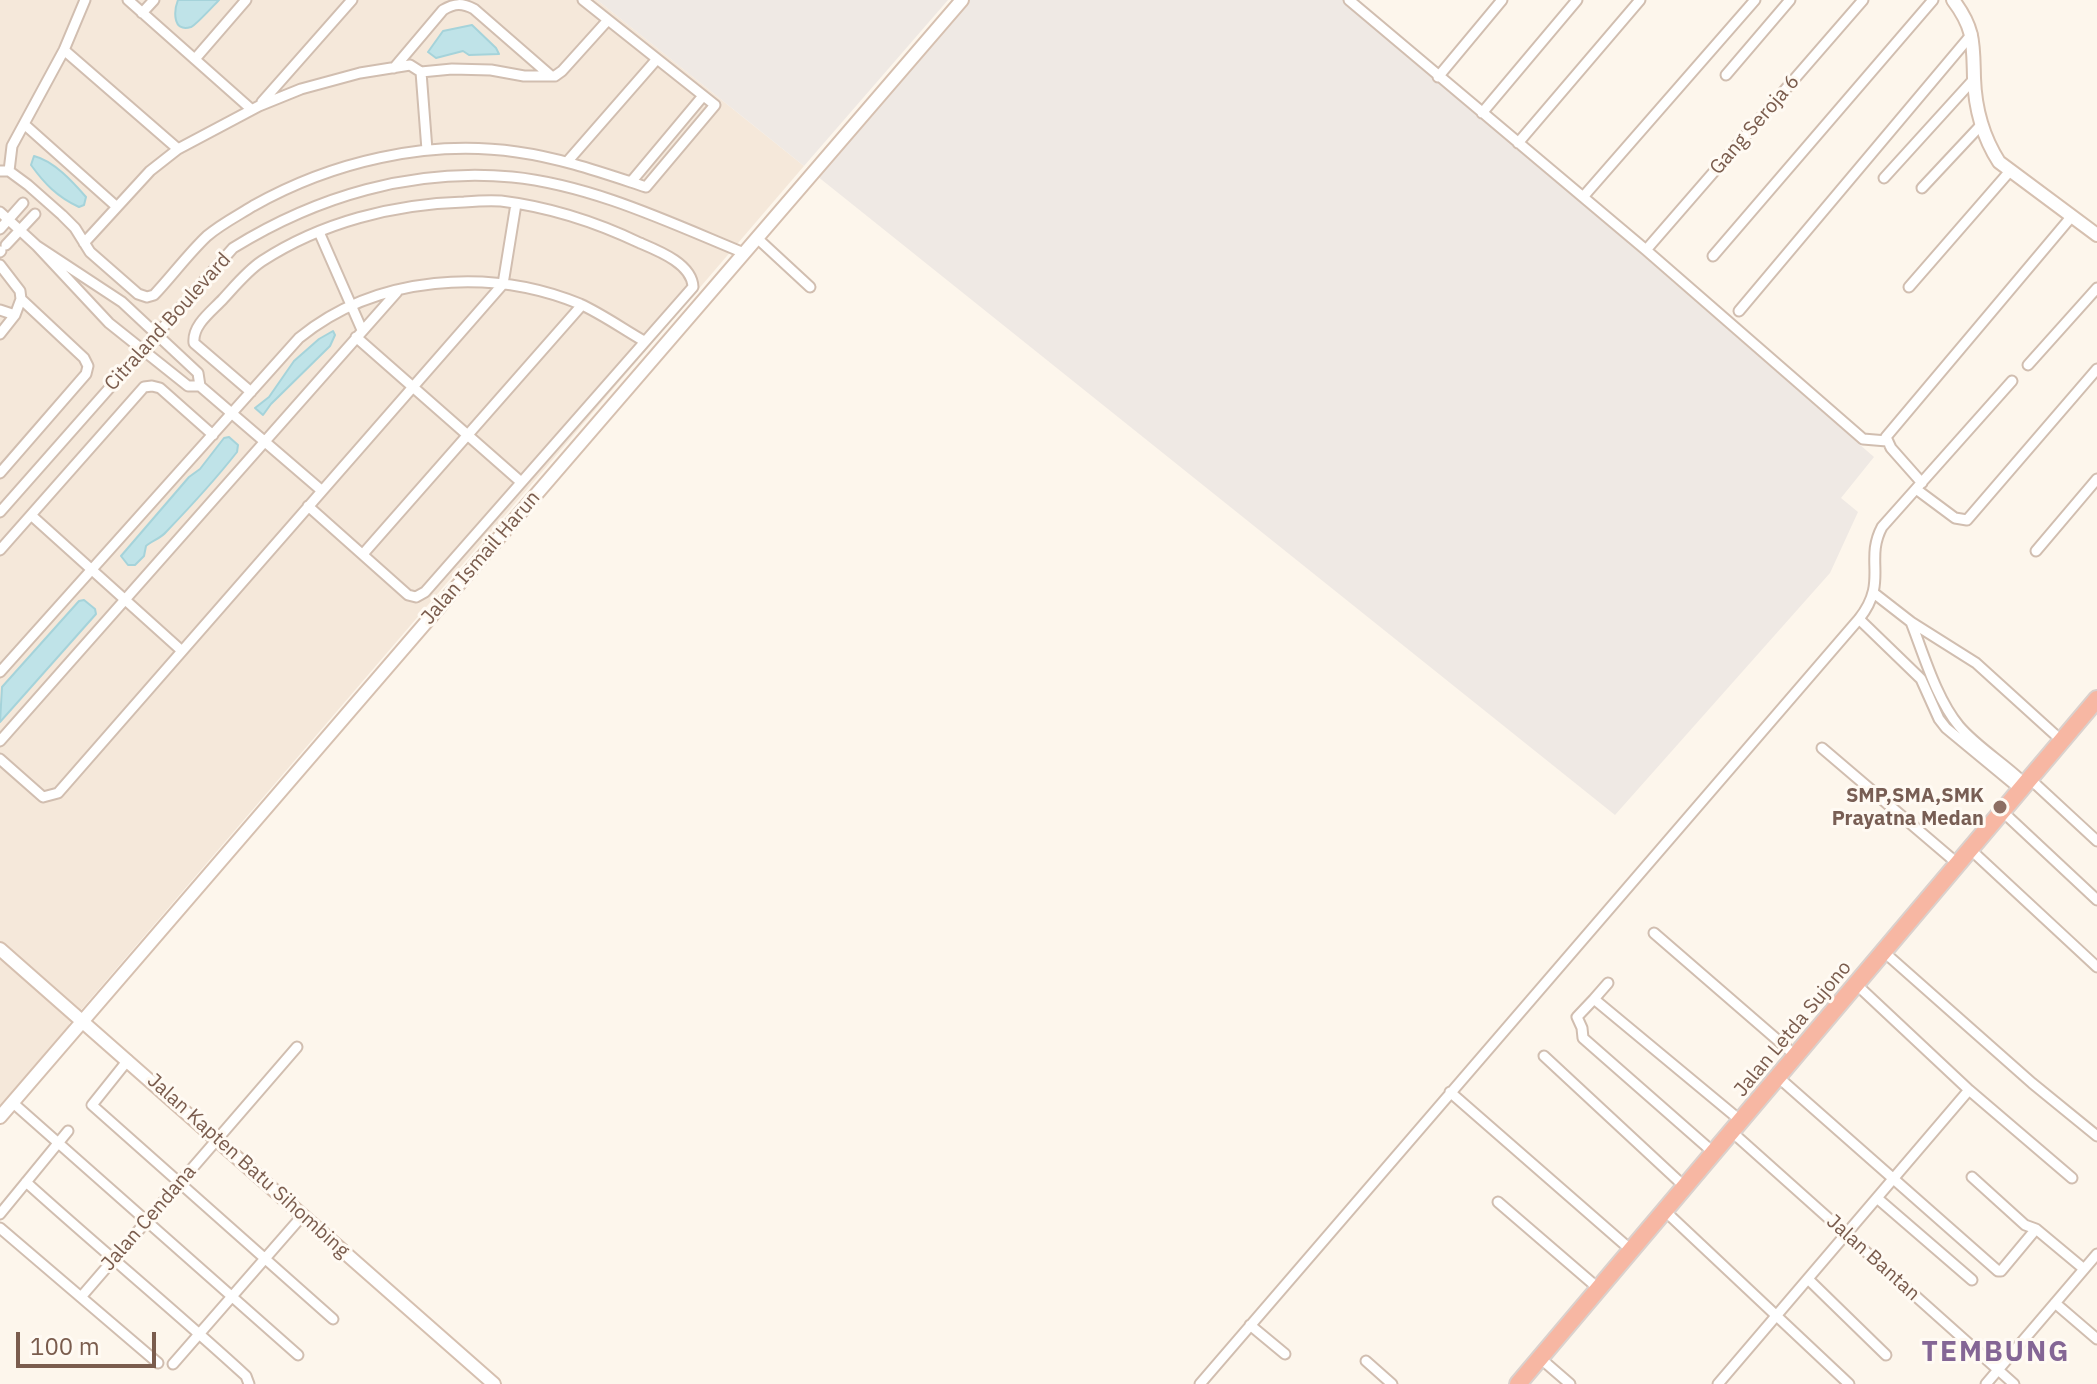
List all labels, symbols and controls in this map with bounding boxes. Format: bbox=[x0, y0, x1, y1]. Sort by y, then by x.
street label: Gang Seroja 6 bbox=[1705, 70, 1805, 180]
street label: Citraland Boulevard bbox=[100, 248, 236, 396]
street label: Jalan Ismail Harun bbox=[417, 486, 545, 630]
place label: SMP,SMA,SMK Prayatna Medan bbox=[1832, 784, 1984, 831]
marker: SMP,SMA,SMK Prayatna Medan bbox=[1991, 798, 2009, 816]
street label: Jalan Letda Sujono bbox=[1729, 956, 1857, 1102]
street label: Jalan Kapten Batu Sihombing bbox=[142, 1069, 354, 1263]
street label: Jalan Cendana bbox=[97, 1160, 201, 1276]
street label: Jalan Bantan bbox=[1821, 1210, 1925, 1306]
scale bar bbox=[20, 1316, 160, 1366]
text: 100 m bbox=[30, 1330, 100, 1362]
district label: TEMBUNG bbox=[1922, 1336, 2070, 1370]

